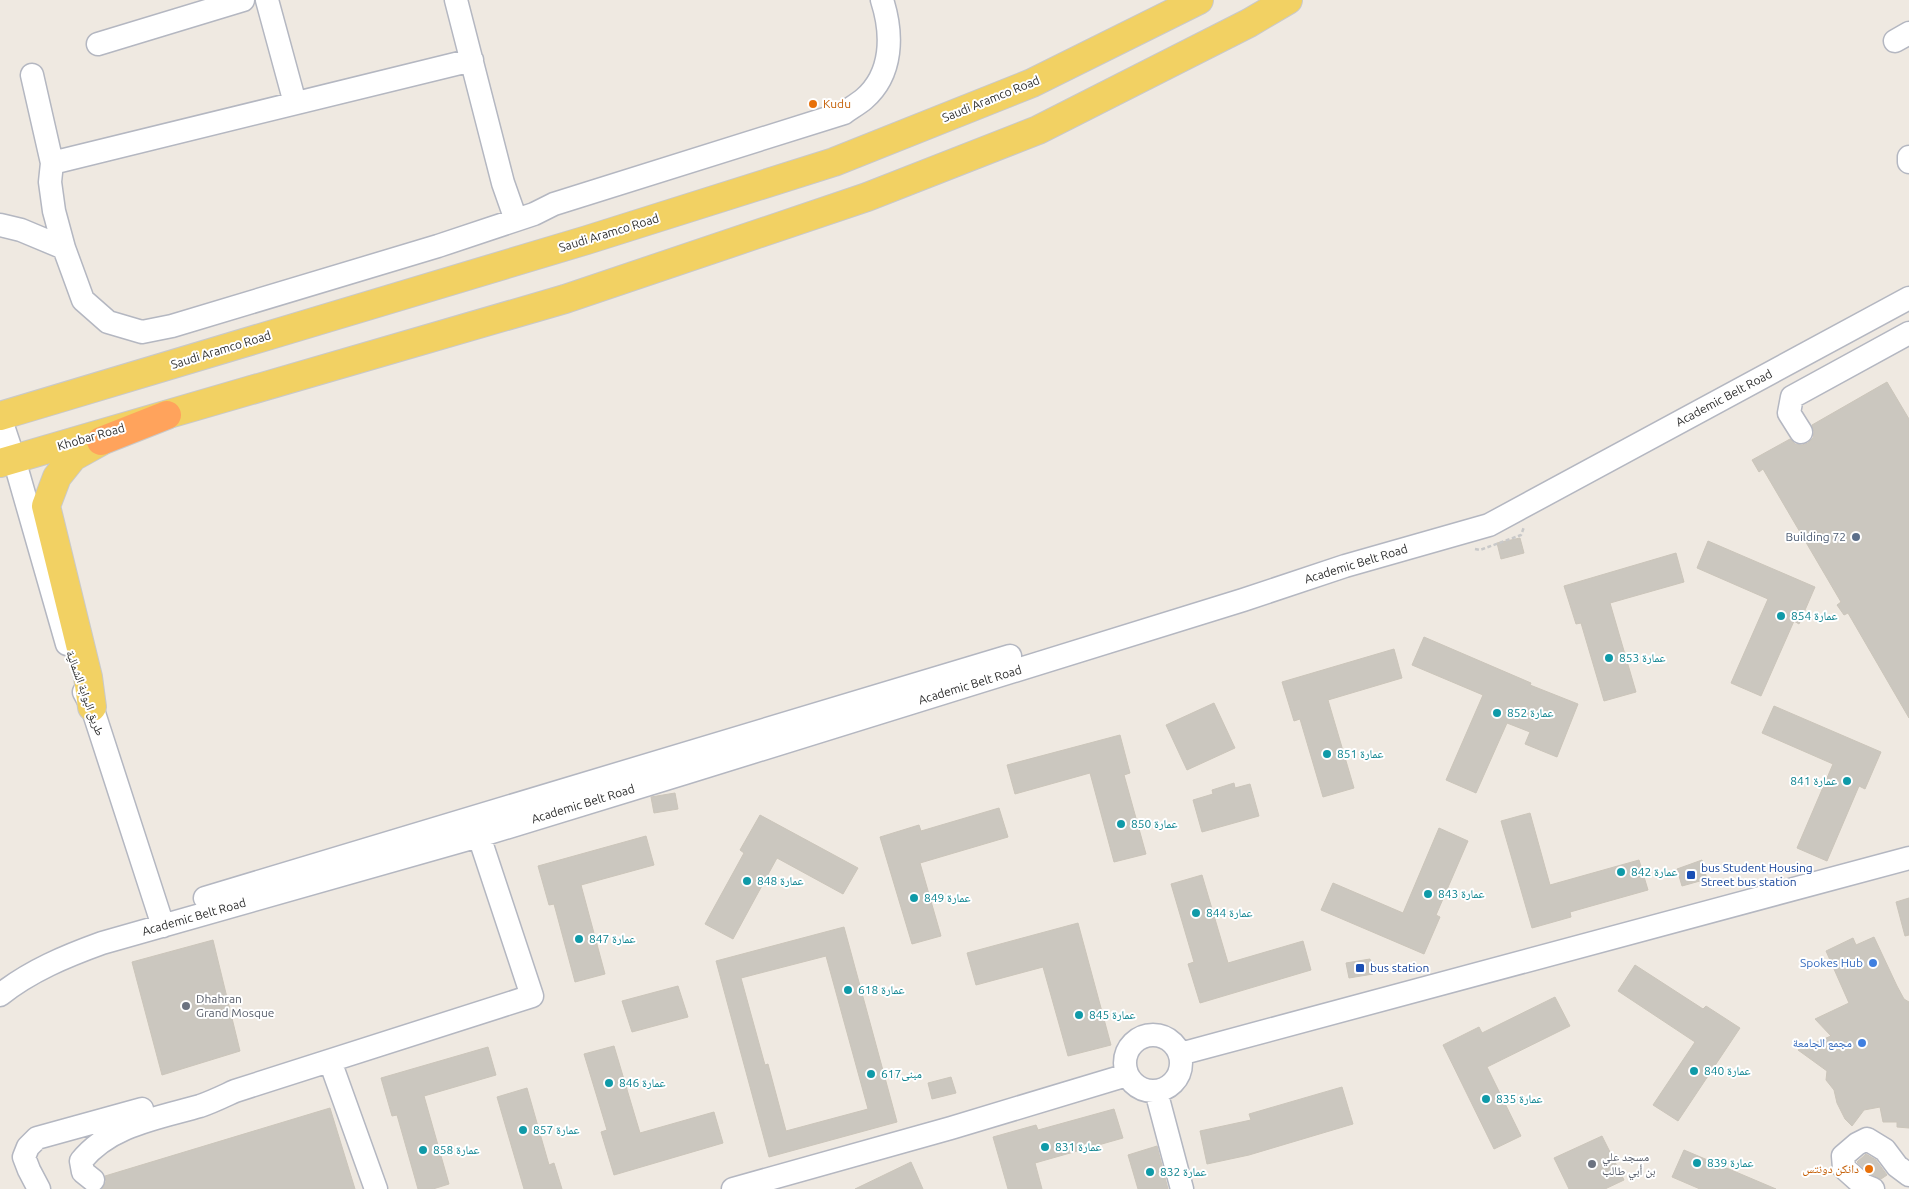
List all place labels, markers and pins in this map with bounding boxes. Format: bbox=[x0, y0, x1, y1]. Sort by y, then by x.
place label: Kudu bbox=[823, 97, 851, 110]
marker: Kudu bbox=[807, 98, 819, 110]
place label: Building 72 bbox=[1785, 530, 1846, 543]
marker: Building 72 bbox=[1850, 531, 1862, 543]
place label: عمارة 854 bbox=[1791, 609, 1838, 622]
marker: عمارة 854 bbox=[1775, 610, 1787, 622]
place label: عمارة 853 bbox=[1619, 651, 1666, 664]
marker: عمارة 853 bbox=[1603, 652, 1615, 664]
place label: عمارة 852 bbox=[1507, 706, 1554, 719]
marker: عمارة 852 bbox=[1491, 707, 1503, 719]
place label: عمارة 851 bbox=[1337, 747, 1384, 760]
marker: عمارة 851 bbox=[1321, 748, 1333, 760]
place label: عمارة 841 bbox=[1790, 774, 1837, 787]
marker: عمارة 841 bbox=[1841, 775, 1853, 787]
place label: عمارة 850 bbox=[1131, 817, 1178, 830]
marker: عمارة 850 bbox=[1115, 818, 1127, 830]
place label: bus Student Housing Street bus station bbox=[1701, 861, 1813, 888]
place label: عمارة 842 bbox=[1631, 865, 1678, 878]
marker: عمارة 842 bbox=[1615, 866, 1627, 878]
marker: bus Student Housing Street bus station bbox=[1685, 869, 1697, 881]
place label: عمارة 848 bbox=[757, 874, 804, 887]
marker: عمارة 848 bbox=[741, 875, 753, 887]
place label: عمارة 843 bbox=[1438, 887, 1485, 900]
marker: عمارة 843 bbox=[1422, 888, 1434, 900]
place label: عمارة 849 bbox=[924, 891, 971, 904]
marker: عمارة 849 bbox=[908, 892, 920, 904]
place label: عمارة 844 bbox=[1206, 906, 1253, 919]
marker: عمارة 844 bbox=[1190, 907, 1202, 919]
place label: عمارة 847 bbox=[589, 932, 636, 945]
marker: عمارة 847 bbox=[573, 933, 585, 945]
place label: Spokes Hub bbox=[1800, 956, 1863, 969]
marker: Spokes Hub bbox=[1867, 957, 1879, 969]
place label: bus station bbox=[1370, 961, 1429, 974]
marker: bus station bbox=[1354, 962, 1366, 974]
place label: عمارة 618 bbox=[858, 983, 905, 996]
marker: عمارة 618 bbox=[842, 984, 854, 996]
place label: Dhahran Grand Mosque bbox=[196, 992, 274, 1019]
marker: Dhahran Grand Mosque bbox=[180, 1000, 192, 1012]
place label: عمارة 845 bbox=[1089, 1008, 1136, 1021]
marker: عمارة 845 bbox=[1073, 1009, 1085, 1021]
place label: مجمع الجامعة bbox=[1793, 1036, 1852, 1050]
marker: مجمع الجامعة bbox=[1856, 1037, 1868, 1049]
place label: عمارة 840 bbox=[1704, 1064, 1751, 1077]
marker: عمارة 840 bbox=[1688, 1065, 1700, 1077]
place label: مبنى617 bbox=[881, 1067, 922, 1081]
marker: مبنى617 bbox=[865, 1068, 877, 1080]
place label: عمارة 846 bbox=[619, 1076, 666, 1089]
marker: عمارة 846 bbox=[603, 1077, 615, 1089]
place label: عمارة 835 bbox=[1496, 1092, 1543, 1105]
marker: عمارة 835 bbox=[1480, 1093, 1492, 1105]
place label: عمارة 857 bbox=[533, 1123, 580, 1136]
marker: عمارة 857 bbox=[517, 1124, 529, 1136]
place label: عمارة 831 bbox=[1055, 1140, 1102, 1153]
marker: عمارة 831 bbox=[1039, 1141, 1051, 1153]
place label: عمارة 858 bbox=[433, 1143, 480, 1156]
marker: عمارة 858 bbox=[417, 1144, 429, 1156]
place label: مسجد علي بن أبي طالب bbox=[1602, 1150, 1656, 1181]
place label: عمارة 839 bbox=[1707, 1156, 1754, 1169]
marker: عمارة 839 bbox=[1691, 1157, 1703, 1169]
marker: مسجد علي بن أبي طالب bbox=[1586, 1158, 1598, 1170]
place label: دانكن دونتس bbox=[1802, 1162, 1859, 1176]
marker: دانكن دونتس bbox=[1863, 1163, 1875, 1175]
place label: عمارة 832 bbox=[1160, 1165, 1207, 1178]
marker: عمارة 832 bbox=[1144, 1166, 1156, 1178]

